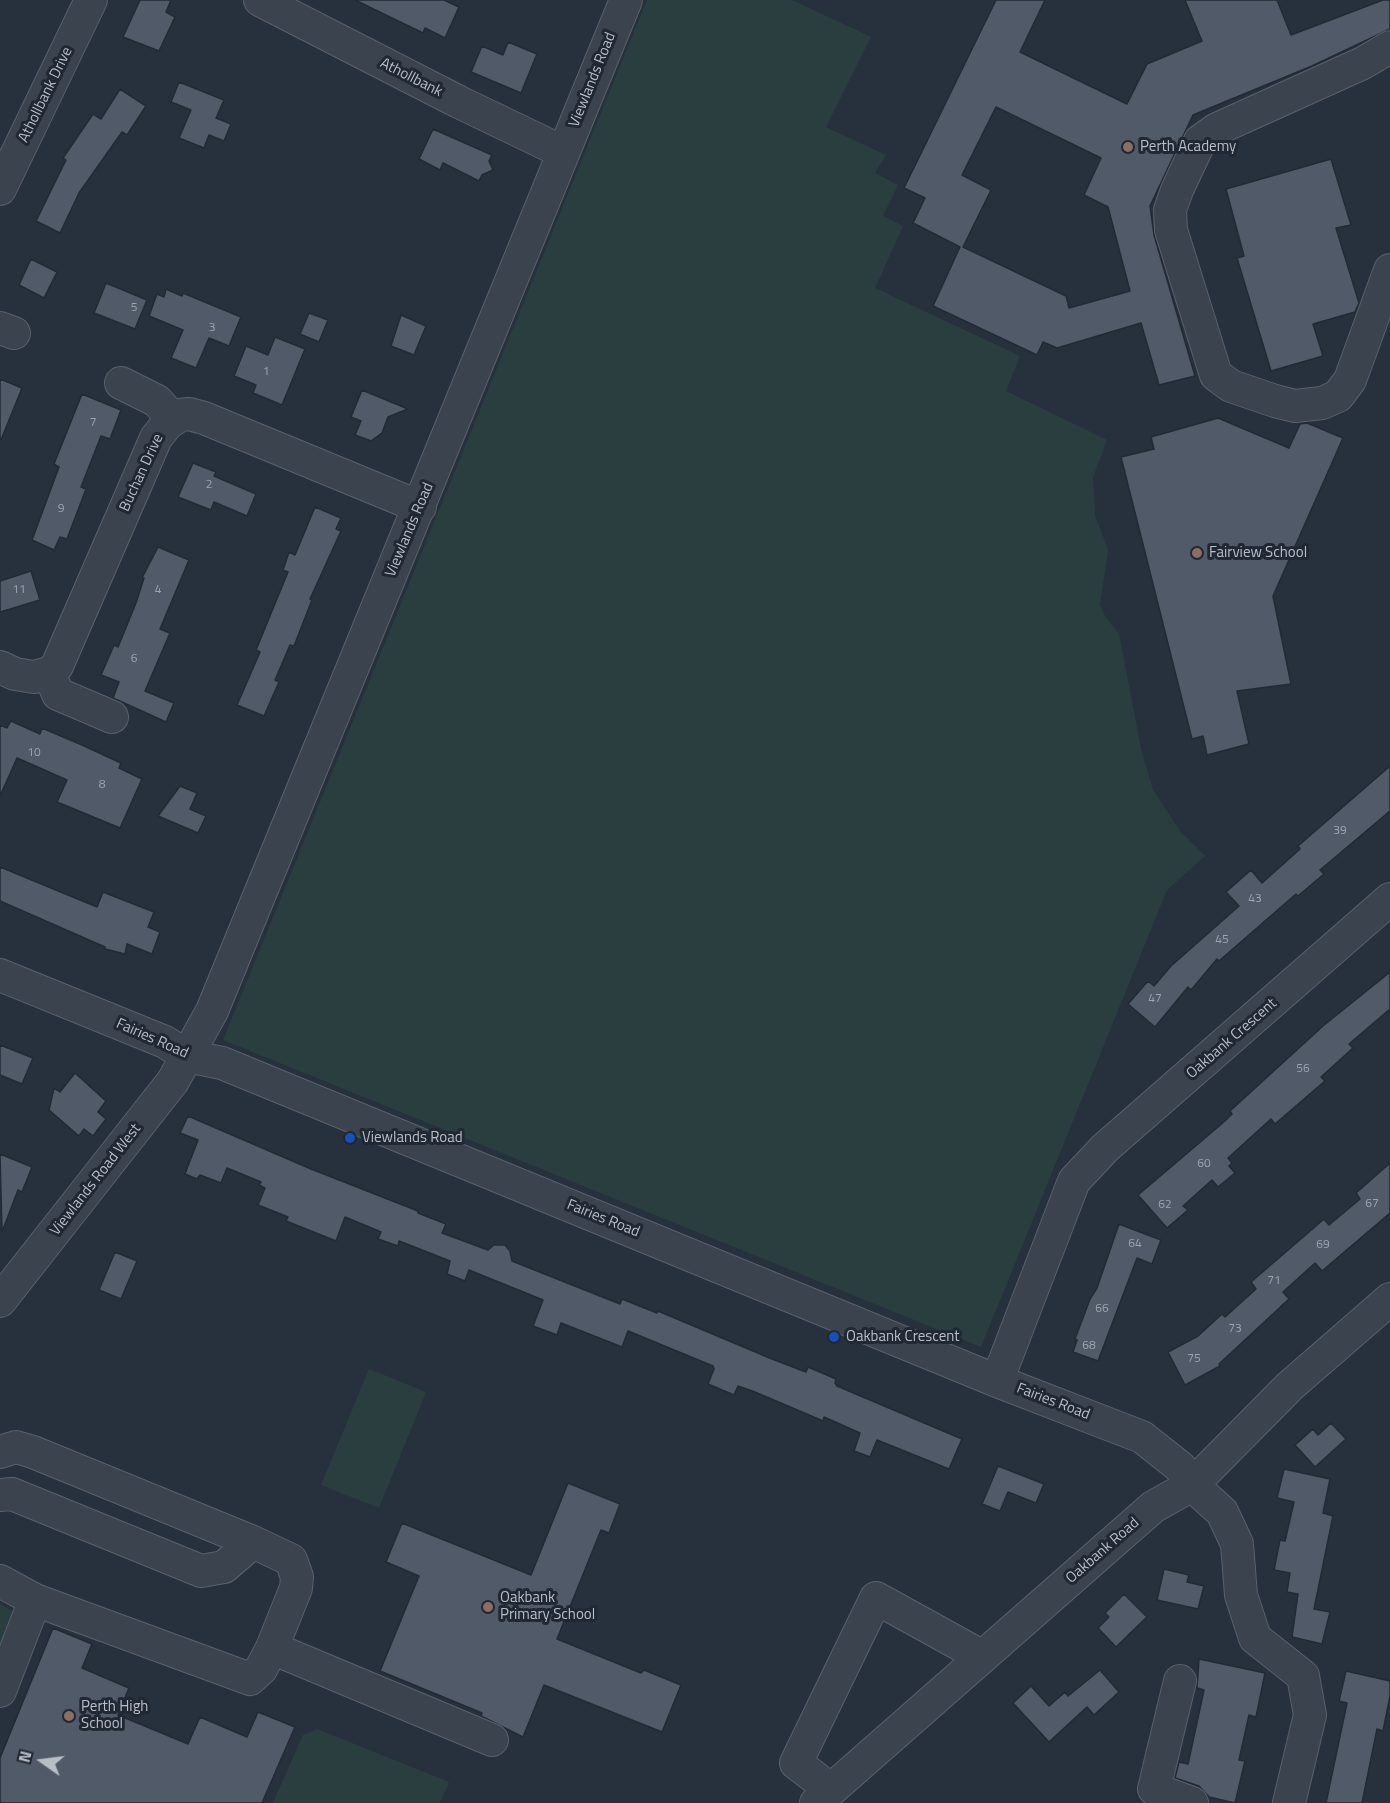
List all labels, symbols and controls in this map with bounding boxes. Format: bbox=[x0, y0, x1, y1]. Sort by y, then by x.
street label: Viewlands Road bbox=[566, 30, 620, 130]
street label: Athollbank Drive bbox=[15, 44, 77, 146]
street label: Athollbank bbox=[377, 55, 445, 101]
place label: Perth Academy bbox=[1140, 138, 1236, 156]
marker: Perth Academy bbox=[1121, 140, 1135, 154]
house number: 5 bbox=[131, 301, 137, 315]
house number: 3 bbox=[209, 321, 215, 335]
house number: 1 bbox=[263, 365, 269, 379]
house number: 7 bbox=[90, 416, 96, 430]
street label: Buchan Drive bbox=[116, 431, 168, 515]
house number: 2 bbox=[206, 478, 212, 492]
street label: Viewlands Road bbox=[382, 480, 438, 580]
house number: 9 bbox=[58, 502, 64, 516]
place label: Fairview School bbox=[1209, 544, 1307, 562]
marker: Fairview School bbox=[1190, 546, 1204, 560]
house number: 11 bbox=[12, 583, 26, 597]
house number: 4 bbox=[155, 583, 161, 597]
house number: 6 bbox=[131, 652, 137, 666]
house number: 10 bbox=[27, 746, 41, 760]
house number: 8 bbox=[99, 778, 105, 792]
house number: 39 bbox=[1333, 824, 1347, 838]
house number: 43 bbox=[1248, 892, 1262, 906]
house number: 45 bbox=[1215, 933, 1229, 947]
house number: 47 bbox=[1148, 992, 1162, 1006]
street label: Oakbank Crescent bbox=[1183, 995, 1281, 1083]
street label: Fairies Road bbox=[113, 1015, 191, 1063]
house number: 56 bbox=[1296, 1062, 1310, 1076]
street label: Viewlands Road West bbox=[47, 1121, 145, 1239]
place label: Viewlands Road bbox=[362, 1129, 463, 1147]
marker: Viewlands Road bbox=[343, 1131, 357, 1145]
house number: 60 bbox=[1197, 1157, 1211, 1171]
street label: Fairies Road bbox=[564, 1196, 642, 1242]
house number: 67 bbox=[1365, 1197, 1379, 1211]
house number: 62 bbox=[1158, 1198, 1172, 1212]
house number: 64 bbox=[1128, 1237, 1142, 1251]
house number: 69 bbox=[1316, 1238, 1330, 1252]
house number: 71 bbox=[1267, 1274, 1281, 1288]
house number: 66 bbox=[1095, 1302, 1109, 1316]
house number: 73 bbox=[1228, 1322, 1242, 1336]
place label: Oakbank Crescent bbox=[846, 1328, 960, 1346]
marker: Oakbank Crescent bbox=[827, 1330, 841, 1344]
house number: 68 bbox=[1082, 1339, 1096, 1353]
house number: 75 bbox=[1187, 1352, 1201, 1366]
street label: Fairies Road bbox=[1014, 1380, 1092, 1424]
street label: Oakbank Road bbox=[1063, 1514, 1143, 1588]
place label: Oakbank Primary School bbox=[500, 1589, 595, 1624]
marker: Oakbank Primary School bbox=[481, 1600, 495, 1614]
place label: Perth High School bbox=[81, 1698, 148, 1733]
marker: Perth High School bbox=[62, 1709, 76, 1723]
north arrow bbox=[12, 1731, 72, 1791]
text: N bbox=[12, 1748, 38, 1765]

